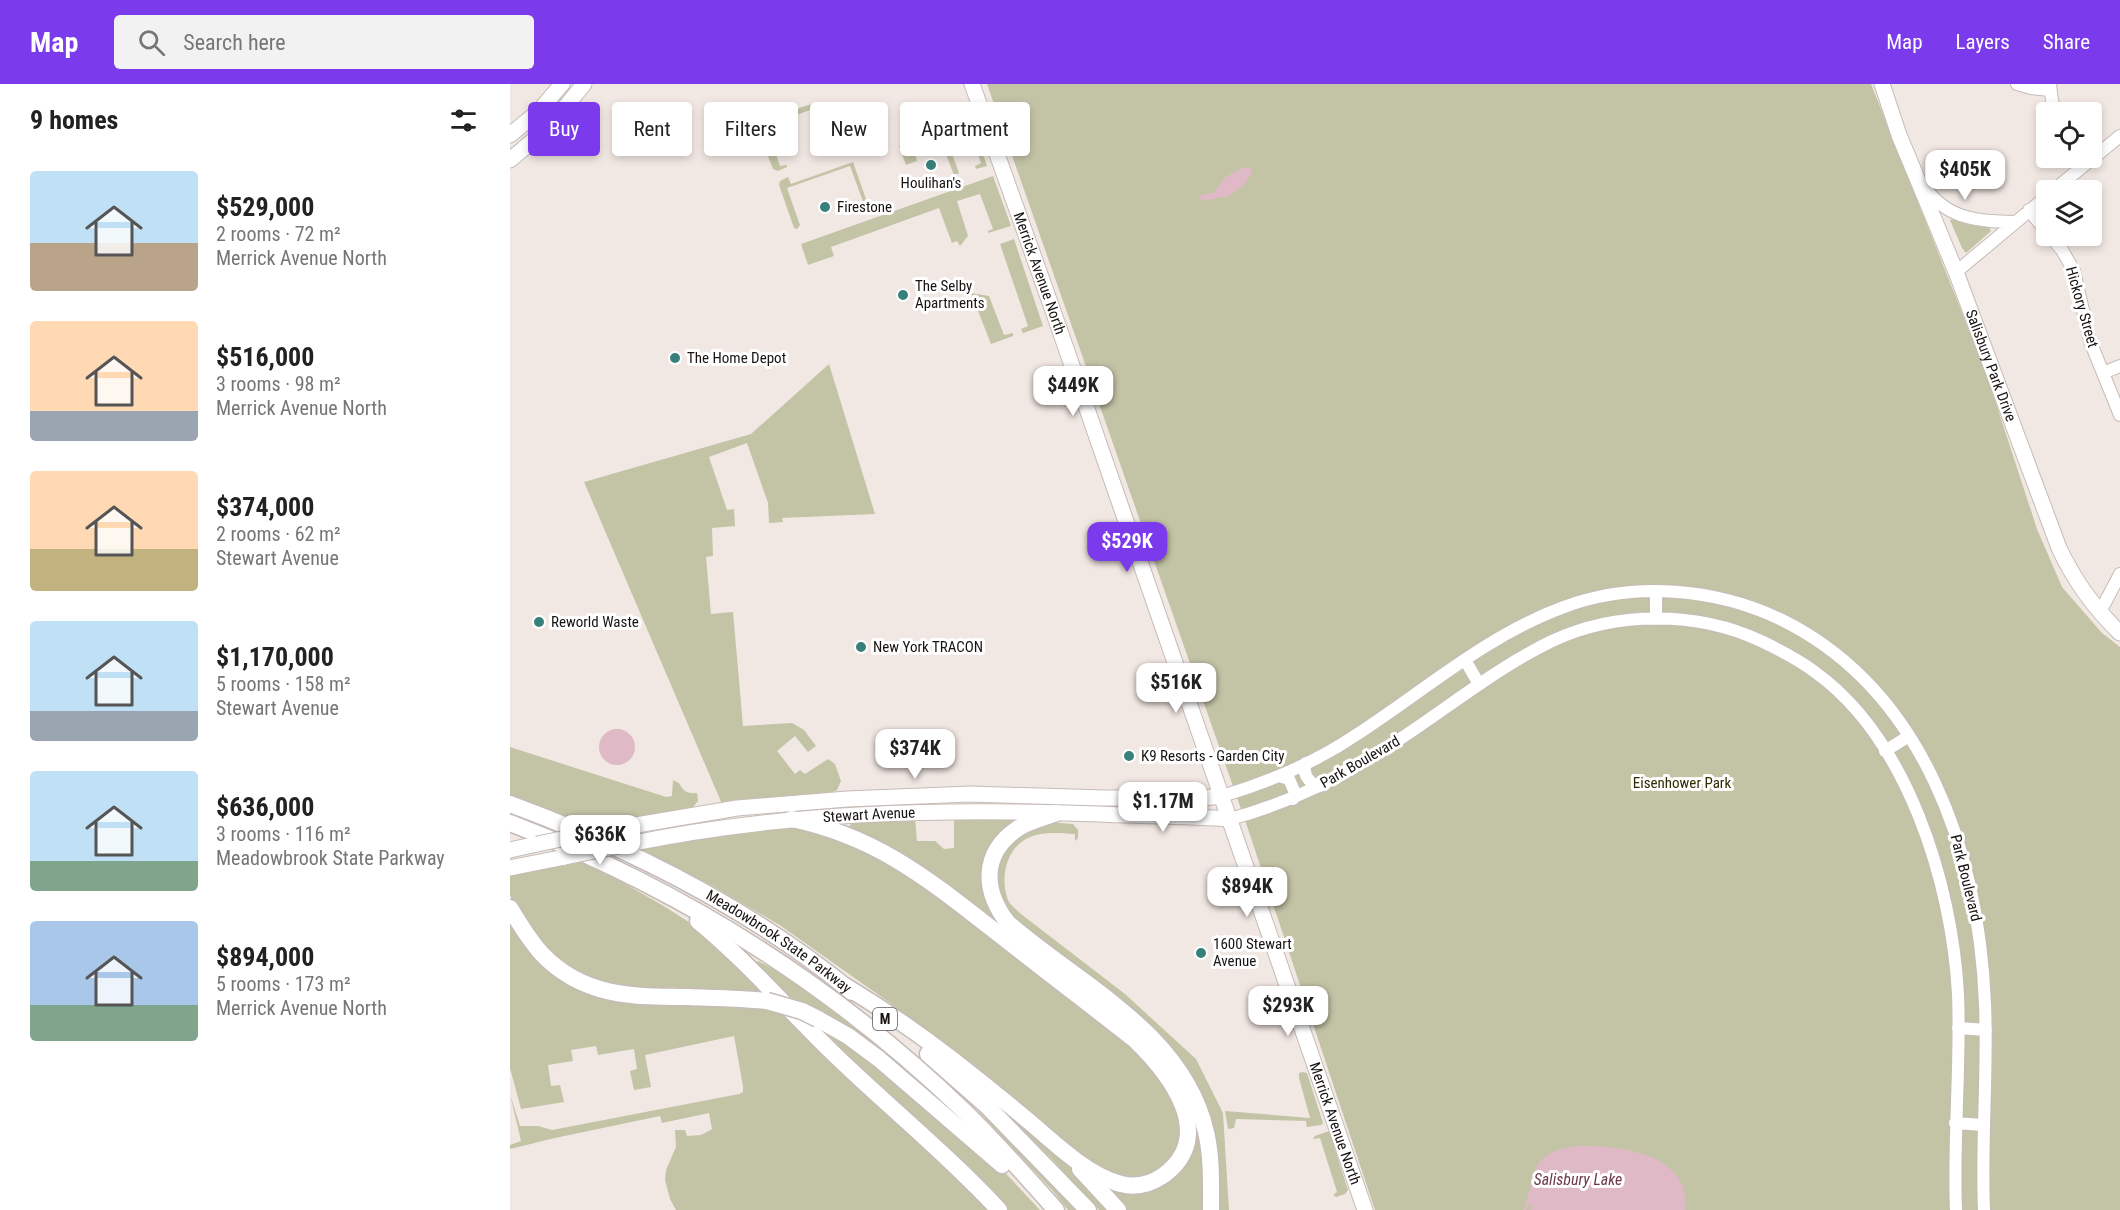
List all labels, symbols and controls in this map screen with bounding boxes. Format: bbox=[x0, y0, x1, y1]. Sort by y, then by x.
search box bbox=[114, 15, 534, 69]
text: Map bbox=[30, 26, 78, 59]
icon: search bbox=[135, 26, 168, 59]
text: Search here bbox=[183, 30, 286, 55]
text: Map bbox=[1886, 30, 1923, 54]
text: Layers bbox=[1956, 30, 2010, 54]
text: Share bbox=[2043, 30, 2090, 54]
chip: Buy bbox=[528, 102, 600, 156]
chip: Rent bbox=[612, 102, 692, 156]
chip: Filters bbox=[704, 102, 798, 156]
chip: New bbox=[810, 102, 888, 156]
chip: Apartment bbox=[900, 102, 1030, 156]
map controls bbox=[2036, 102, 2102, 246]
button: locate bbox=[2036, 102, 2102, 168]
icon: filters bbox=[447, 104, 480, 137]
text: 9 homes bbox=[30, 105, 118, 135]
pin: $405K bbox=[1923, 150, 2007, 201]
text: $405K bbox=[1939, 157, 1991, 181]
marker: Houlihan's bbox=[924, 158, 938, 172]
place label: Houlihan's bbox=[901, 174, 962, 192]
button: layers bbox=[2036, 180, 2102, 246]
text: $529,000 bbox=[216, 192, 314, 222]
icon: home bbox=[78, 195, 150, 267]
place label: Firestone bbox=[837, 198, 892, 216]
marker: Firestone bbox=[818, 200, 832, 214]
street label: Merrick Avenue North bbox=[1010, 210, 1069, 337]
text: 2 rooms · 72 m² bbox=[216, 222, 341, 246]
text: Merrick Avenue North bbox=[216, 246, 387, 270]
street label: Hickory Street bbox=[2062, 264, 2102, 350]
place label: The Selby Apartments bbox=[915, 277, 985, 312]
marker: The Selby Apartments bbox=[896, 288, 910, 302]
street label: Salisbury Park Drive bbox=[1962, 307, 2020, 424]
text: $516,000 bbox=[216, 342, 314, 372]
icon: home bbox=[78, 345, 150, 417]
place label: The Home Depot bbox=[687, 349, 786, 367]
marker: The Home Depot bbox=[668, 351, 682, 365]
pin: $449K bbox=[1031, 366, 1115, 417]
text: 3 rooms · 98 m² bbox=[216, 372, 341, 396]
text: $449K bbox=[1047, 373, 1099, 397]
text: Merrick Avenue North bbox=[216, 396, 387, 420]
text: $374,000 bbox=[216, 492, 314, 522]
icon: home bbox=[78, 495, 150, 567]
text: 2 rooms · 62 m² bbox=[216, 522, 341, 546]
pin: $529K bbox=[1085, 522, 1169, 573]
text: $529K bbox=[1101, 529, 1153, 553]
text: Stewart Avenue bbox=[216, 546, 339, 570]
place label: Reworld Waste bbox=[551, 613, 639, 631]
marker: Reworld Waste bbox=[532, 615, 546, 629]
place label: New York TRACON bbox=[873, 638, 983, 656]
marker: New York TRACON bbox=[854, 640, 868, 654]
text: $1,170,000 bbox=[216, 642, 334, 672]
icon: home bbox=[78, 645, 150, 717]
pin: $516K bbox=[1134, 663, 1218, 714]
text: $516K bbox=[1150, 670, 1202, 694]
text: 5 rooms · 158 m² bbox=[216, 672, 351, 696]
text: Stewart Avenue bbox=[216, 696, 339, 720]
pin: $374K bbox=[873, 729, 957, 780]
street label: Park Boulevard bbox=[1317, 732, 1403, 792]
text: $374K bbox=[889, 736, 941, 760]
place label: K9 Resorts - Garden City bbox=[1141, 747, 1285, 765]
marker: K9 Resorts - Garden City bbox=[1122, 749, 1136, 763]
park label: Eisenhower Park bbox=[1633, 774, 1731, 792]
pin: $1.17M bbox=[1114, 782, 1212, 833]
text: $1.17M bbox=[1132, 789, 1194, 813]
text: $636,000 bbox=[216, 792, 314, 822]
icon: home bbox=[78, 795, 150, 867]
street label: Stewart Avenue bbox=[822, 804, 915, 826]
pin: $636K bbox=[558, 815, 642, 866]
text: 3 rooms · 116 m² bbox=[216, 822, 351, 846]
text: $636K bbox=[574, 822, 626, 846]
street label: Park Boulevard bbox=[1947, 833, 1985, 923]
text: Meadowbrook State Parkway bbox=[216, 846, 445, 870]
pin: $894K bbox=[1205, 867, 1289, 918]
text: $894K bbox=[1221, 874, 1273, 898]
street label: Meadowbrook State Parkway bbox=[703, 886, 855, 997]
place label: 1600 Stewart Avenue bbox=[1213, 935, 1292, 970]
text: $894,000 bbox=[216, 942, 314, 972]
icon: home bbox=[78, 945, 150, 1017]
marker: 1600 Stewart Avenue bbox=[1194, 946, 1208, 960]
text: 5 rooms · 173 m² bbox=[216, 972, 351, 996]
pin: $293K bbox=[1246, 986, 1330, 1037]
text: $293K bbox=[1262, 993, 1314, 1017]
text: Merrick Avenue North bbox=[216, 996, 387, 1020]
road number: M bbox=[873, 1008, 897, 1030]
street label: Merrick Avenue North bbox=[1305, 1060, 1364, 1187]
water label: Salisbury Lake bbox=[1534, 1170, 1622, 1189]

